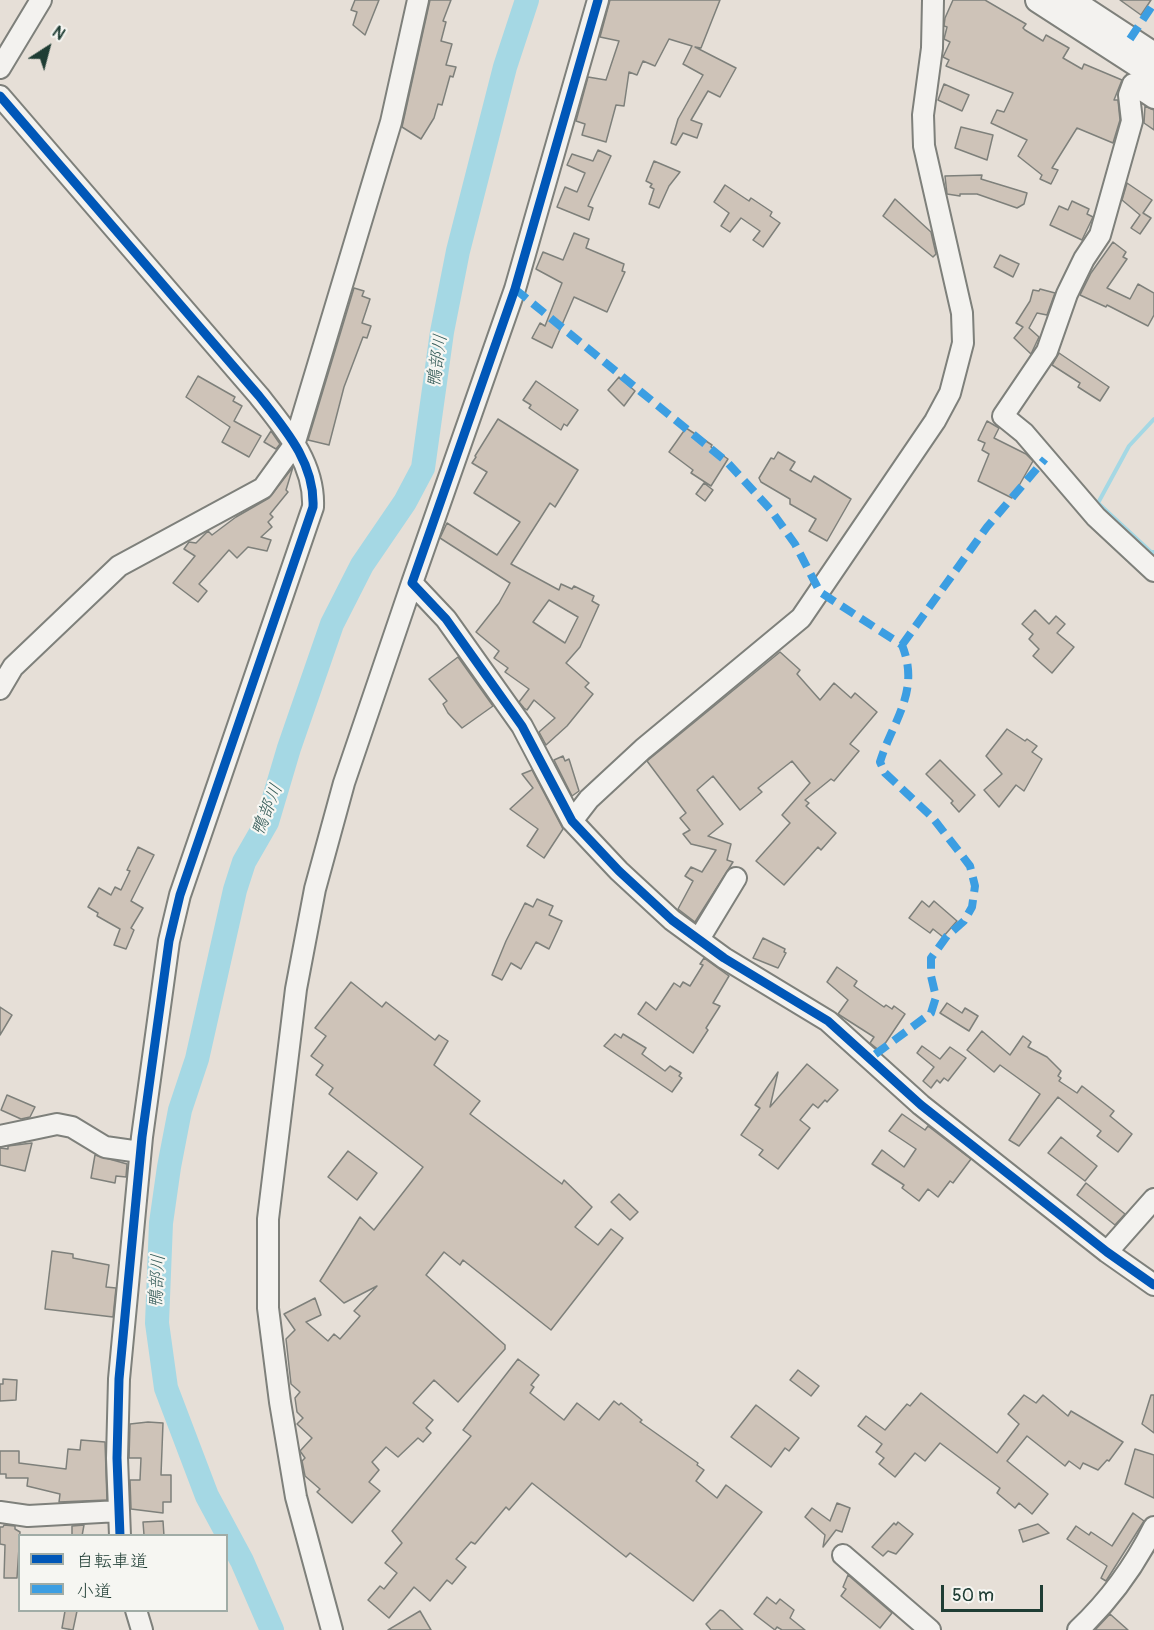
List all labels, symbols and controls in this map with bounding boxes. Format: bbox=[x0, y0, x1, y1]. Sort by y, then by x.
north arrow bbox=[18, 18, 78, 78]
text: N bbox=[48, 22, 69, 45]
water label: 鴨部川 bbox=[424, 333, 452, 389]
water label: 鴨部川 bbox=[248, 781, 288, 839]
water label: 鴨部川 bbox=[146, 1253, 170, 1309]
legend bbox=[18, 1534, 228, 1612]
text: 自転車道 bbox=[76, 1550, 148, 1573]
scale bar bbox=[944, 1573, 1046, 1611]
text: 小道 bbox=[76, 1580, 112, 1603]
text: 50 m bbox=[952, 1584, 994, 1607]

